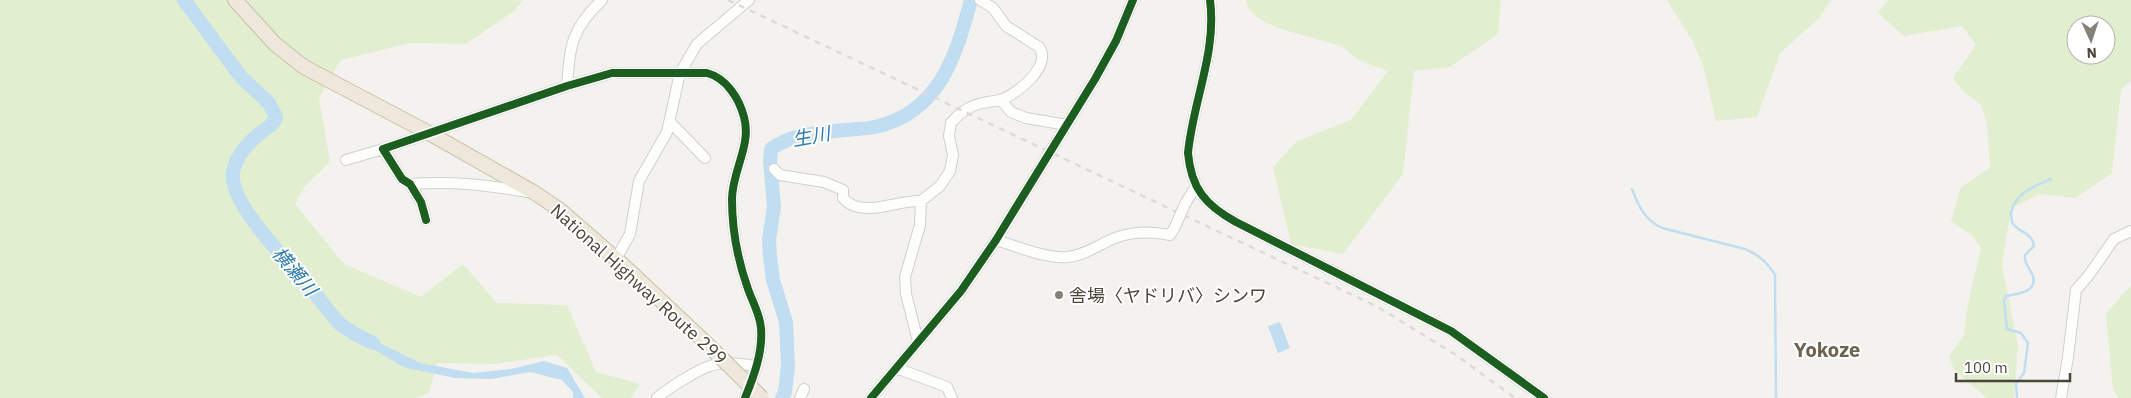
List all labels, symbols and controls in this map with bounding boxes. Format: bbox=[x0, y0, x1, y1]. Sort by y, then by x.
north arrow bbox=[2066, 15, 2116, 65]
text: N bbox=[2086, 44, 2097, 62]
water label: 生川 bbox=[790, 121, 834, 151]
street label: National Highway Route 299 bbox=[546, 199, 732, 369]
water label: 横瀬川 bbox=[267, 241, 324, 302]
place label: 舎場〈ヤドリバ〉シンワ bbox=[1069, 284, 1267, 307]
marker: 舎場〈ヤドリバ〉シンワ bbox=[1053, 289, 1065, 301]
district label: Yokoze bbox=[1794, 336, 1860, 363]
scale bar bbox=[1956, 350, 2070, 382]
text: 100 m bbox=[1964, 358, 2008, 377]

